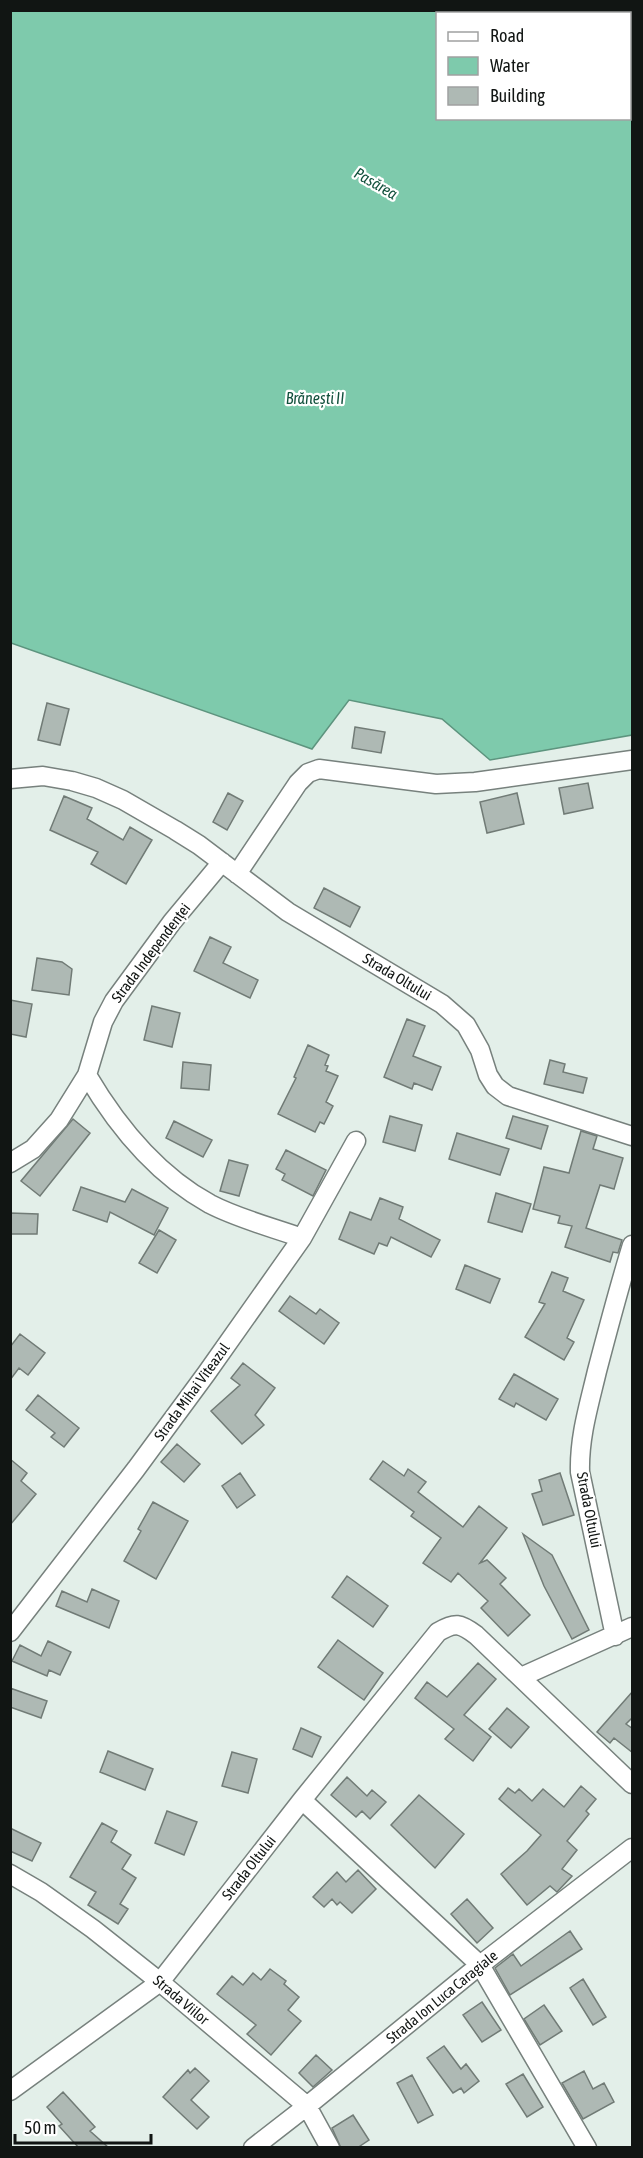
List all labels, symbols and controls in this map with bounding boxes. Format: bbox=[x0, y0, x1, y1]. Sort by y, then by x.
legend bbox=[436, 12, 631, 120]
text: Road bbox=[490, 25, 524, 46]
text: Water bbox=[490, 55, 530, 76]
text: Building bbox=[490, 85, 545, 106]
water label: Pasărea bbox=[351, 163, 401, 203]
water label: Brănești II bbox=[286, 389, 344, 408]
street label: Strada Independenței bbox=[108, 900, 193, 1006]
street label: Strada Oltului bbox=[360, 949, 435, 1004]
street label: Strada Mihai Viteazul bbox=[150, 1340, 233, 1444]
street label: Strada Oltului bbox=[574, 1471, 605, 1549]
street label: Strada Oltului bbox=[218, 1832, 279, 1903]
street label: Strada Ion Luca Caragiale bbox=[383, 1946, 501, 2047]
street label: Strada Viilor bbox=[150, 1971, 213, 2028]
scale bar bbox=[15, 2107, 152, 2145]
text: 50 m bbox=[24, 2117, 56, 2138]

